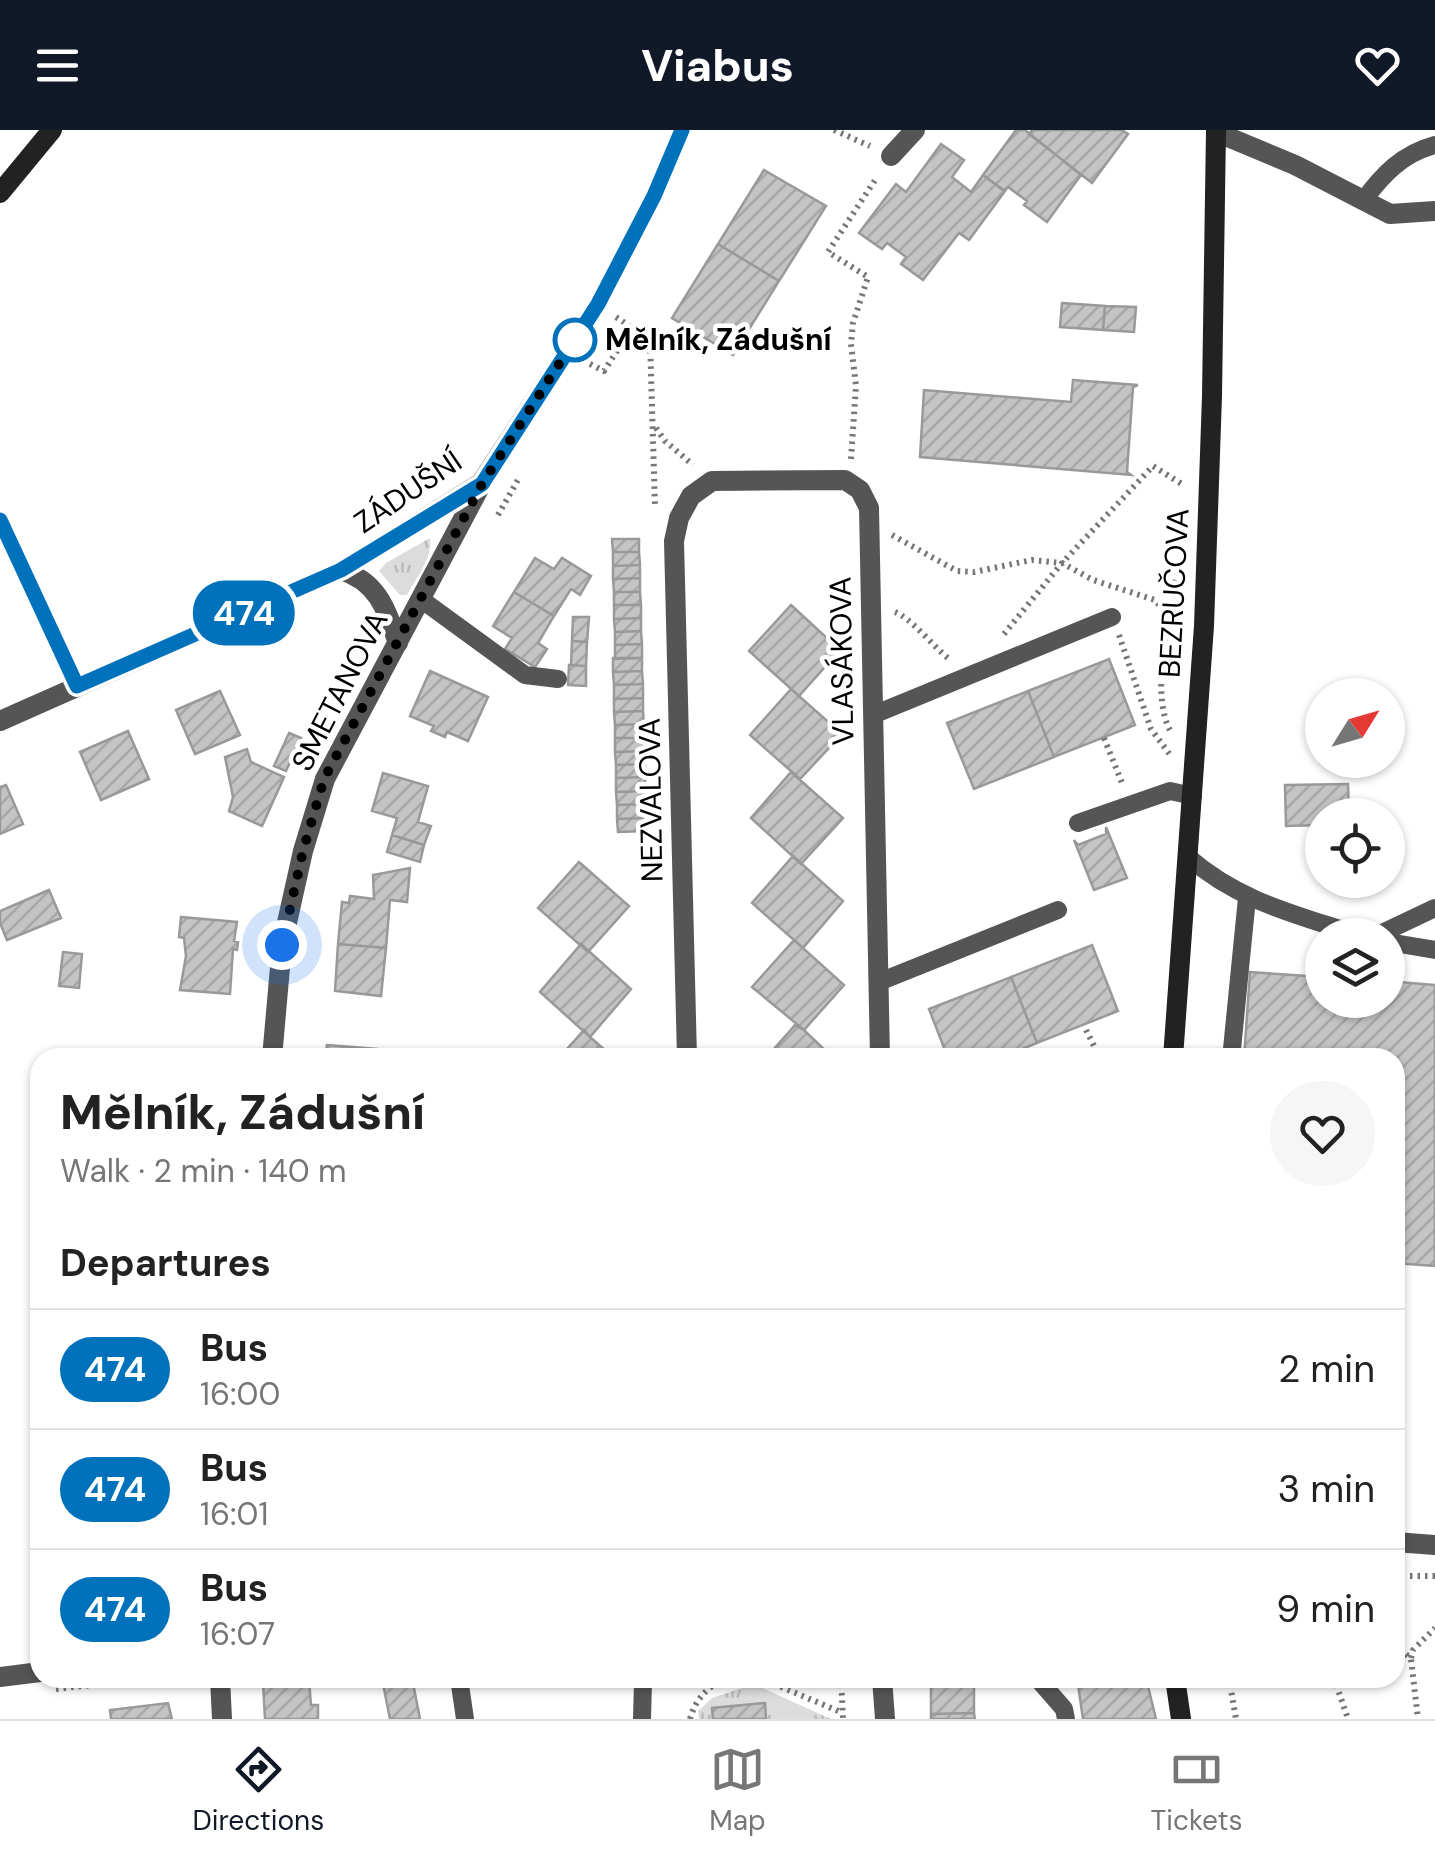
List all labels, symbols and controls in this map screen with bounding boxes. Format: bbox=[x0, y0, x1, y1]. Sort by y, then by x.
text: Viabus bbox=[641, 36, 794, 95]
icon: menu bbox=[30, 38, 85, 93]
icon: heart bbox=[1350, 38, 1405, 93]
marker: Mělník, Zádušní bbox=[554, 319, 596, 361]
place label: Mělník, Zádušní bbox=[605, 320, 831, 359]
street label: ZÁDUŠNÍ bbox=[346, 441, 469, 542]
street label: BEZRUČOVA bbox=[1150, 507, 1197, 679]
street label: VLASÁKOVA bbox=[821, 576, 862, 746]
line badge: 474 bbox=[186, 580, 302, 646]
text: 474 bbox=[213, 590, 275, 636]
street label: SMETANOVA bbox=[283, 604, 397, 777]
north arrow bbox=[1305, 678, 1405, 778]
map controls bbox=[1305, 678, 1405, 1018]
street label: NEZVALOVA bbox=[630, 717, 671, 883]
button: locate bbox=[1305, 798, 1405, 898]
button: layers bbox=[1305, 918, 1405, 1018]
your location bbox=[257, 920, 307, 970]
text: Mělník, Zádušní bbox=[60, 1081, 425, 1144]
button: heart bbox=[1270, 1081, 1375, 1186]
text: Walk · 2 min · 140 m bbox=[60, 1150, 347, 1192]
text: Departures bbox=[60, 1238, 271, 1288]
text: Bus bbox=[200, 1323, 268, 1373]
text: 2 min bbox=[1278, 1344, 1375, 1394]
text: 474 bbox=[84, 1346, 146, 1392]
text: 16:00 bbox=[200, 1373, 280, 1415]
text: Bus bbox=[200, 1443, 268, 1493]
text: 3 min bbox=[1278, 1464, 1375, 1514]
text: 474 bbox=[84, 1466, 146, 1512]
text: 16:01 bbox=[200, 1493, 268, 1535]
text: Bus bbox=[200, 1563, 268, 1613]
text: 9 min bbox=[1276, 1584, 1375, 1634]
text: 474 bbox=[84, 1586, 146, 1632]
text: 16:07 bbox=[200, 1613, 275, 1655]
tab: Directions bbox=[192, 1742, 324, 1839]
tab: Map bbox=[709, 1742, 766, 1839]
tab: Tickets bbox=[1150, 1742, 1242, 1839]

